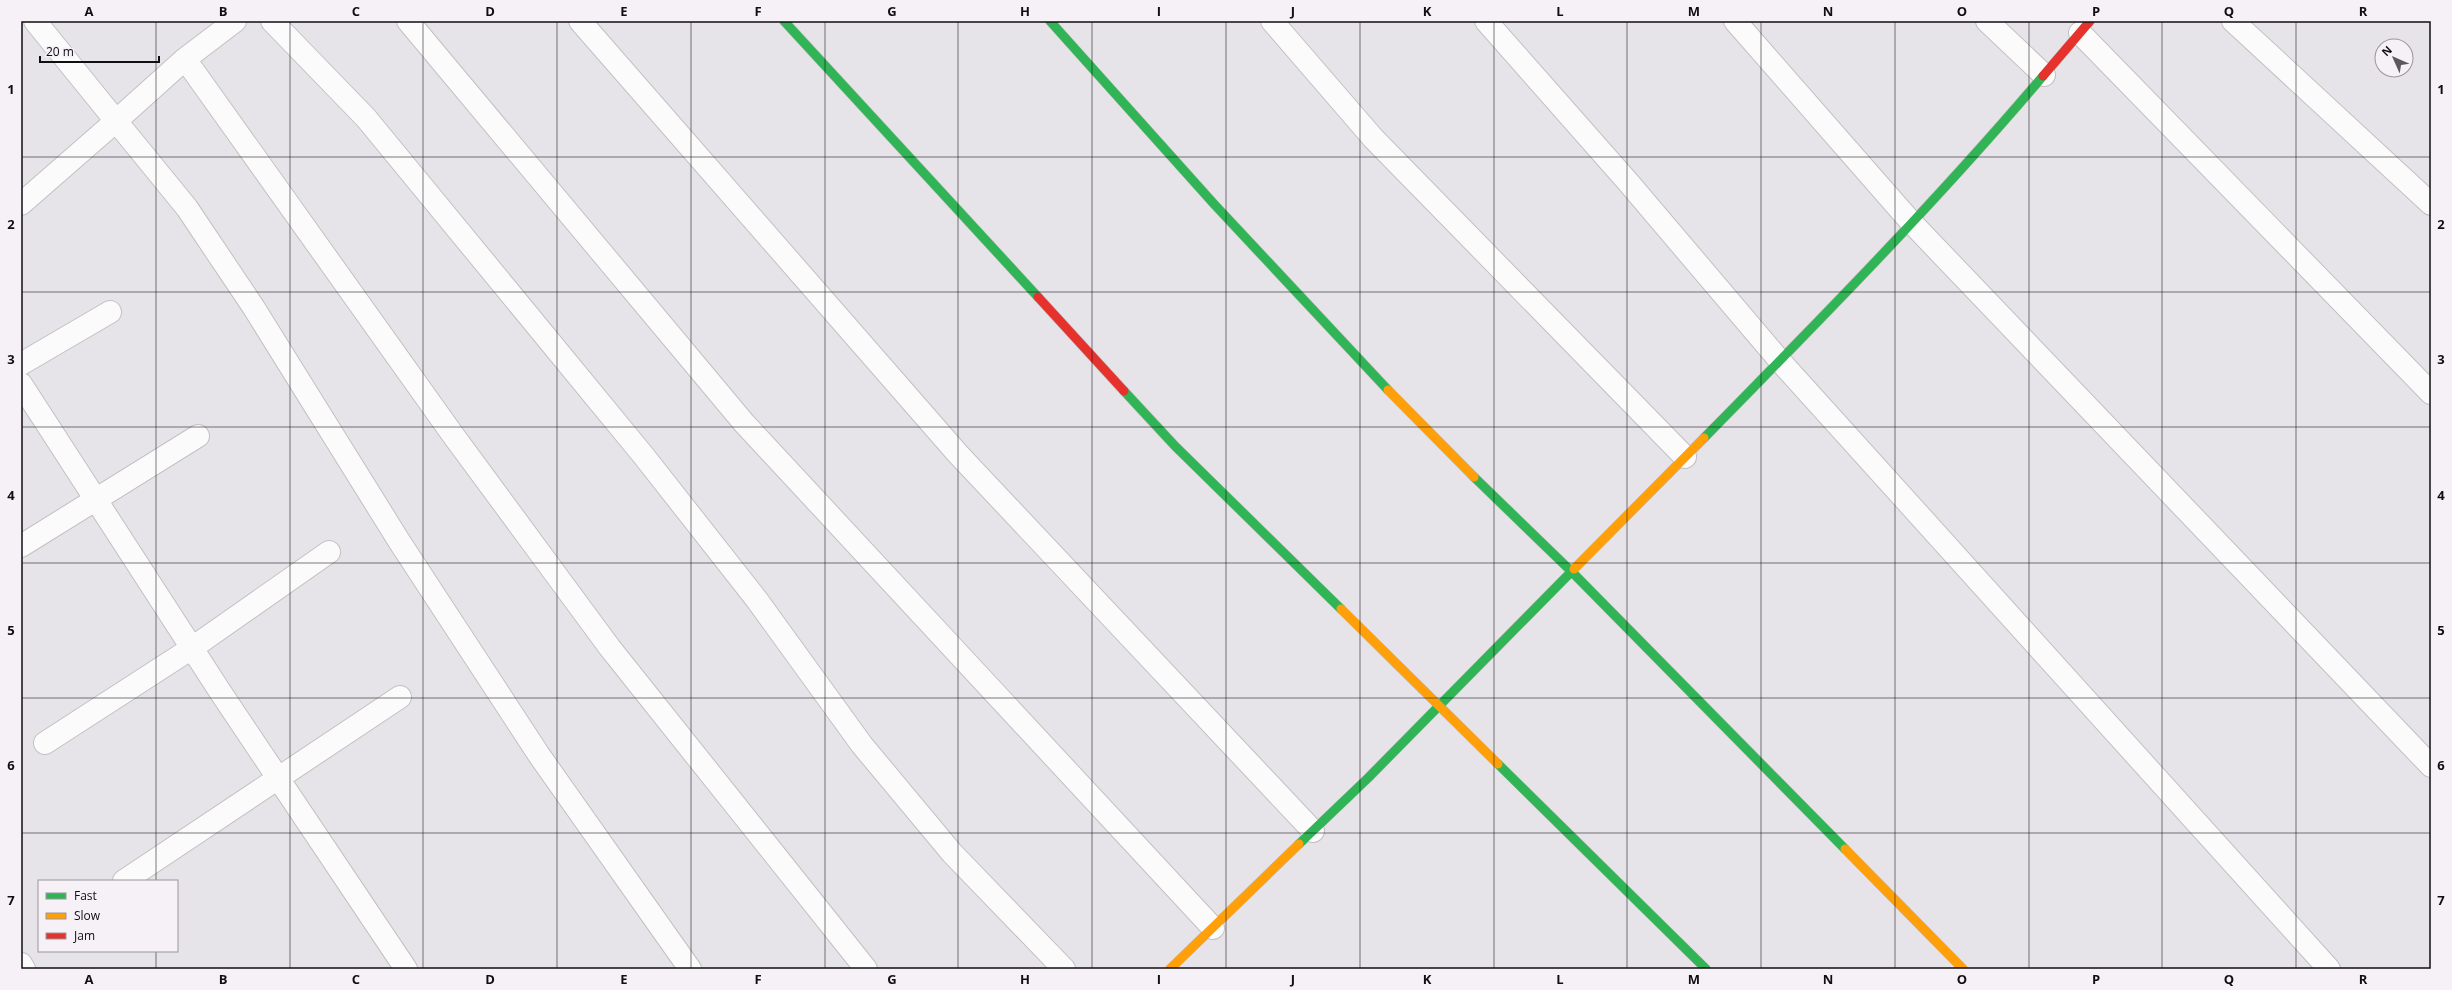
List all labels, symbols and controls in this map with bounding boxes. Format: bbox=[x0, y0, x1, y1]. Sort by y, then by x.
text: A bbox=[85, 2, 94, 20]
text: B bbox=[219, 2, 228, 20]
text: C bbox=[352, 2, 360, 20]
text: D bbox=[485, 2, 495, 20]
text: E bbox=[620, 2, 628, 20]
text: F bbox=[754, 2, 762, 20]
text: G bbox=[887, 2, 897, 20]
text: H bbox=[1020, 2, 1030, 20]
text: I bbox=[1157, 2, 1161, 20]
text: J bbox=[1290, 2, 1295, 20]
text: K bbox=[1423, 2, 1432, 20]
text: L bbox=[1556, 2, 1564, 20]
text: M bbox=[1688, 2, 1700, 20]
text: N bbox=[1823, 2, 1833, 20]
text: O bbox=[1957, 2, 1967, 20]
text: P bbox=[2092, 2, 2100, 20]
text: Q bbox=[2224, 2, 2234, 20]
text: R bbox=[2359, 2, 2368, 20]
scale bar bbox=[40, 38, 159, 64]
north arrow bbox=[2374, 38, 2414, 78]
text: N bbox=[2378, 42, 2395, 59]
text: 20 m bbox=[46, 43, 74, 60]
text: 1 bbox=[7, 80, 15, 98]
text: 1 bbox=[2437, 80, 2445, 98]
text: 2 bbox=[7, 215, 15, 233]
text: 2 bbox=[2437, 215, 2445, 233]
text: 3 bbox=[7, 350, 15, 368]
text: 3 bbox=[2437, 350, 2445, 368]
text: 4 bbox=[7, 486, 15, 504]
text: 4 bbox=[2437, 486, 2445, 504]
text: 5 bbox=[7, 621, 15, 639]
text: 5 bbox=[2437, 621, 2445, 639]
text: 6 bbox=[7, 756, 15, 774]
text: 6 bbox=[2437, 756, 2445, 774]
legend bbox=[38, 880, 178, 952]
text: Fast bbox=[74, 887, 97, 904]
text: 7 bbox=[7, 891, 15, 909]
text: 7 bbox=[2437, 891, 2445, 909]
text: Slow bbox=[74, 907, 101, 924]
text: Jam bbox=[73, 927, 95, 944]
text: A bbox=[85, 970, 94, 988]
text: B bbox=[219, 970, 228, 988]
text: C bbox=[352, 970, 360, 988]
text: D bbox=[485, 970, 495, 988]
text: E bbox=[620, 970, 628, 988]
text: F bbox=[754, 970, 762, 988]
text: G bbox=[887, 970, 897, 988]
text: H bbox=[1020, 970, 1030, 988]
text: I bbox=[1157, 970, 1161, 988]
text: J bbox=[1290, 970, 1295, 988]
text: K bbox=[1423, 970, 1432, 988]
text: L bbox=[1556, 970, 1564, 988]
text: M bbox=[1688, 970, 1700, 988]
text: N bbox=[1823, 970, 1833, 988]
text: O bbox=[1957, 970, 1967, 988]
text: P bbox=[2092, 970, 2100, 988]
text: Q bbox=[2224, 970, 2234, 988]
text: R bbox=[2359, 970, 2368, 988]

